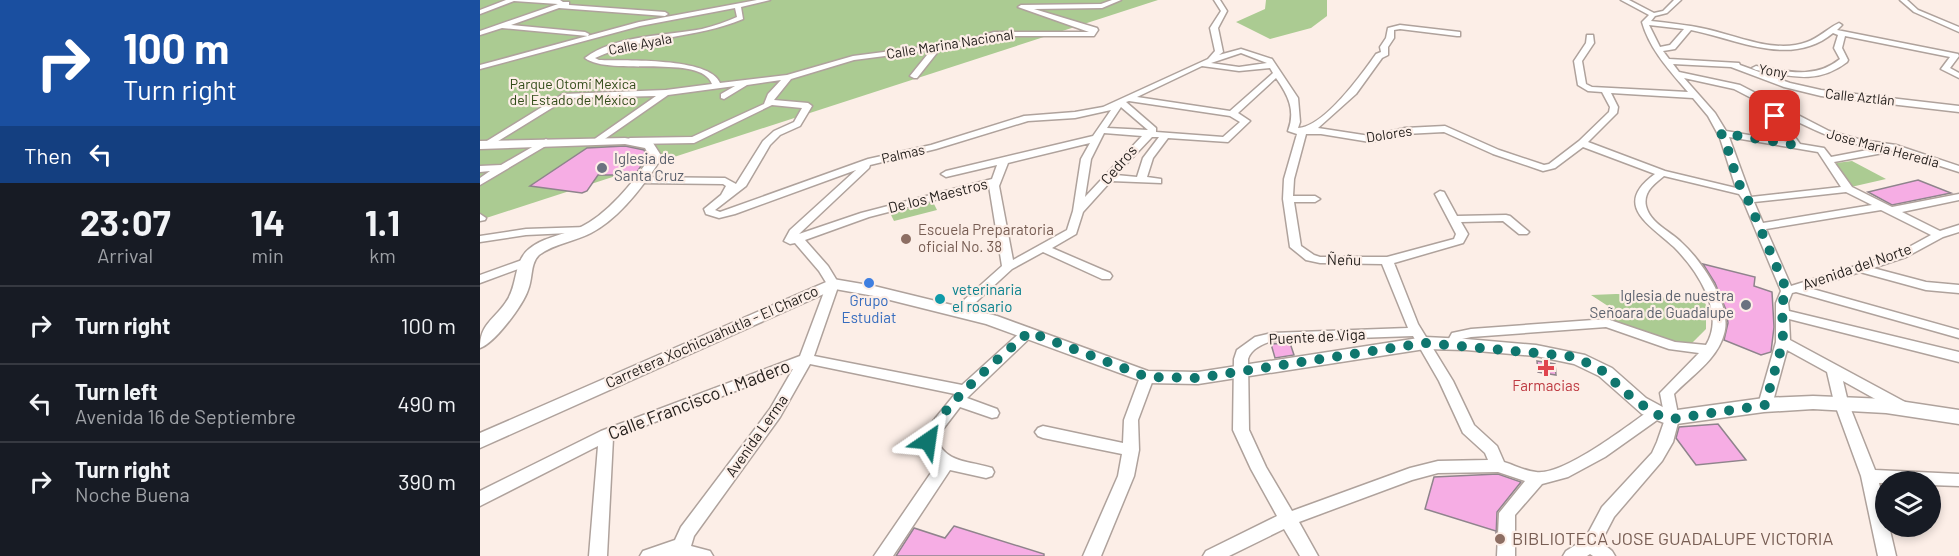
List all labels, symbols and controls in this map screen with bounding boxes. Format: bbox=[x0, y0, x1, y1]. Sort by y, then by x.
text: 100 m bbox=[123, 22, 229, 72]
icon: right bbox=[24, 24, 102, 102]
street label: Calle Marina Nacional bbox=[885, 25, 1015, 62]
street label: Calle Ayala bbox=[607, 29, 673, 58]
street label: Yony bbox=[1758, 60, 1789, 81]
text: Turn right bbox=[123, 73, 237, 105]
park label: Parque Otomí Mexica del Estado de México bbox=[510, 75, 636, 108]
street label: Calle Aztlán bbox=[1824, 84, 1896, 109]
pin bbox=[1749, 90, 1800, 141]
icon: arrive bbox=[1758, 99, 1791, 132]
street label: Dolores bbox=[1365, 121, 1413, 146]
street label: Jose Maria Heredia bbox=[1825, 124, 1941, 171]
icon: left bbox=[84, 138, 117, 171]
street label: Palmas bbox=[879, 140, 927, 167]
street label: Cedros bbox=[1096, 141, 1140, 188]
text: Then bbox=[24, 142, 72, 168]
place label: Iglesia de Santa Cruz bbox=[614, 149, 684, 184]
marker: Iglesia de Santa Cruz bbox=[595, 161, 609, 175]
street label: De los Maestros bbox=[886, 174, 989, 216]
text: 23:07 bbox=[80, 200, 170, 243]
text: 14 bbox=[250, 200, 285, 243]
text: 1.1 bbox=[365, 200, 400, 243]
place label: Escuela Preparatoria oficial No. 38 bbox=[918, 220, 1054, 255]
marker: Escuela Preparatoria oficial No. 38 bbox=[899, 232, 913, 246]
street label: Avenida del Norte bbox=[1800, 239, 1914, 293]
text: Arrival bbox=[97, 243, 153, 267]
text: min bbox=[251, 243, 284, 267]
text: km bbox=[369, 243, 396, 267]
street label: Ñeñu bbox=[1327, 250, 1361, 268]
marker: Grupo Estudiat bbox=[862, 276, 876, 290]
place label: veterinaria el rosario bbox=[952, 280, 1022, 315]
street label: Carretera Xochicuahutla - El Charco bbox=[602, 281, 821, 391]
place label: Iglesia de nuestra Señoara de Guadalupe bbox=[1590, 286, 1734, 321]
place label: Grupo Estudiat bbox=[842, 291, 896, 326]
marker: veterinaria el rosario bbox=[933, 292, 947, 306]
marker: Iglesia de nuestra Señoara de Guadalupe bbox=[1739, 298, 1753, 312]
icon: right bbox=[24, 309, 57, 342]
text: Turn right bbox=[75, 312, 170, 338]
text: 100 m bbox=[401, 312, 456, 338]
street label: Puente de Viga bbox=[1268, 324, 1366, 348]
street label: Calle Francisco I. Madero bbox=[605, 354, 793, 444]
marker: Farmacias bbox=[1539, 361, 1553, 375]
place label: Farmacias bbox=[1512, 376, 1580, 394]
text: Turn left bbox=[75, 378, 158, 404]
icon: left bbox=[24, 387, 57, 420]
text: 490 m bbox=[397, 390, 456, 416]
street label: Avenida Lerma bbox=[721, 391, 791, 480]
text: Avenida 16 de Septiembre bbox=[75, 404, 296, 428]
position arrow bbox=[896, 409, 960, 473]
text: Turn right bbox=[75, 456, 170, 482]
icon: right bbox=[24, 465, 57, 498]
text: 390 m bbox=[398, 468, 456, 494]
map controls bbox=[1875, 471, 1941, 537]
button: layers bbox=[1875, 471, 1941, 537]
text: Noche Buena bbox=[75, 482, 190, 506]
place label: BIBLIOTECA JOSE GUADALUPE VICTORIA bbox=[1512, 527, 1833, 549]
marker: BIBLIOTECA JOSE GUADALUPE VICTORIA bbox=[1493, 532, 1507, 546]

